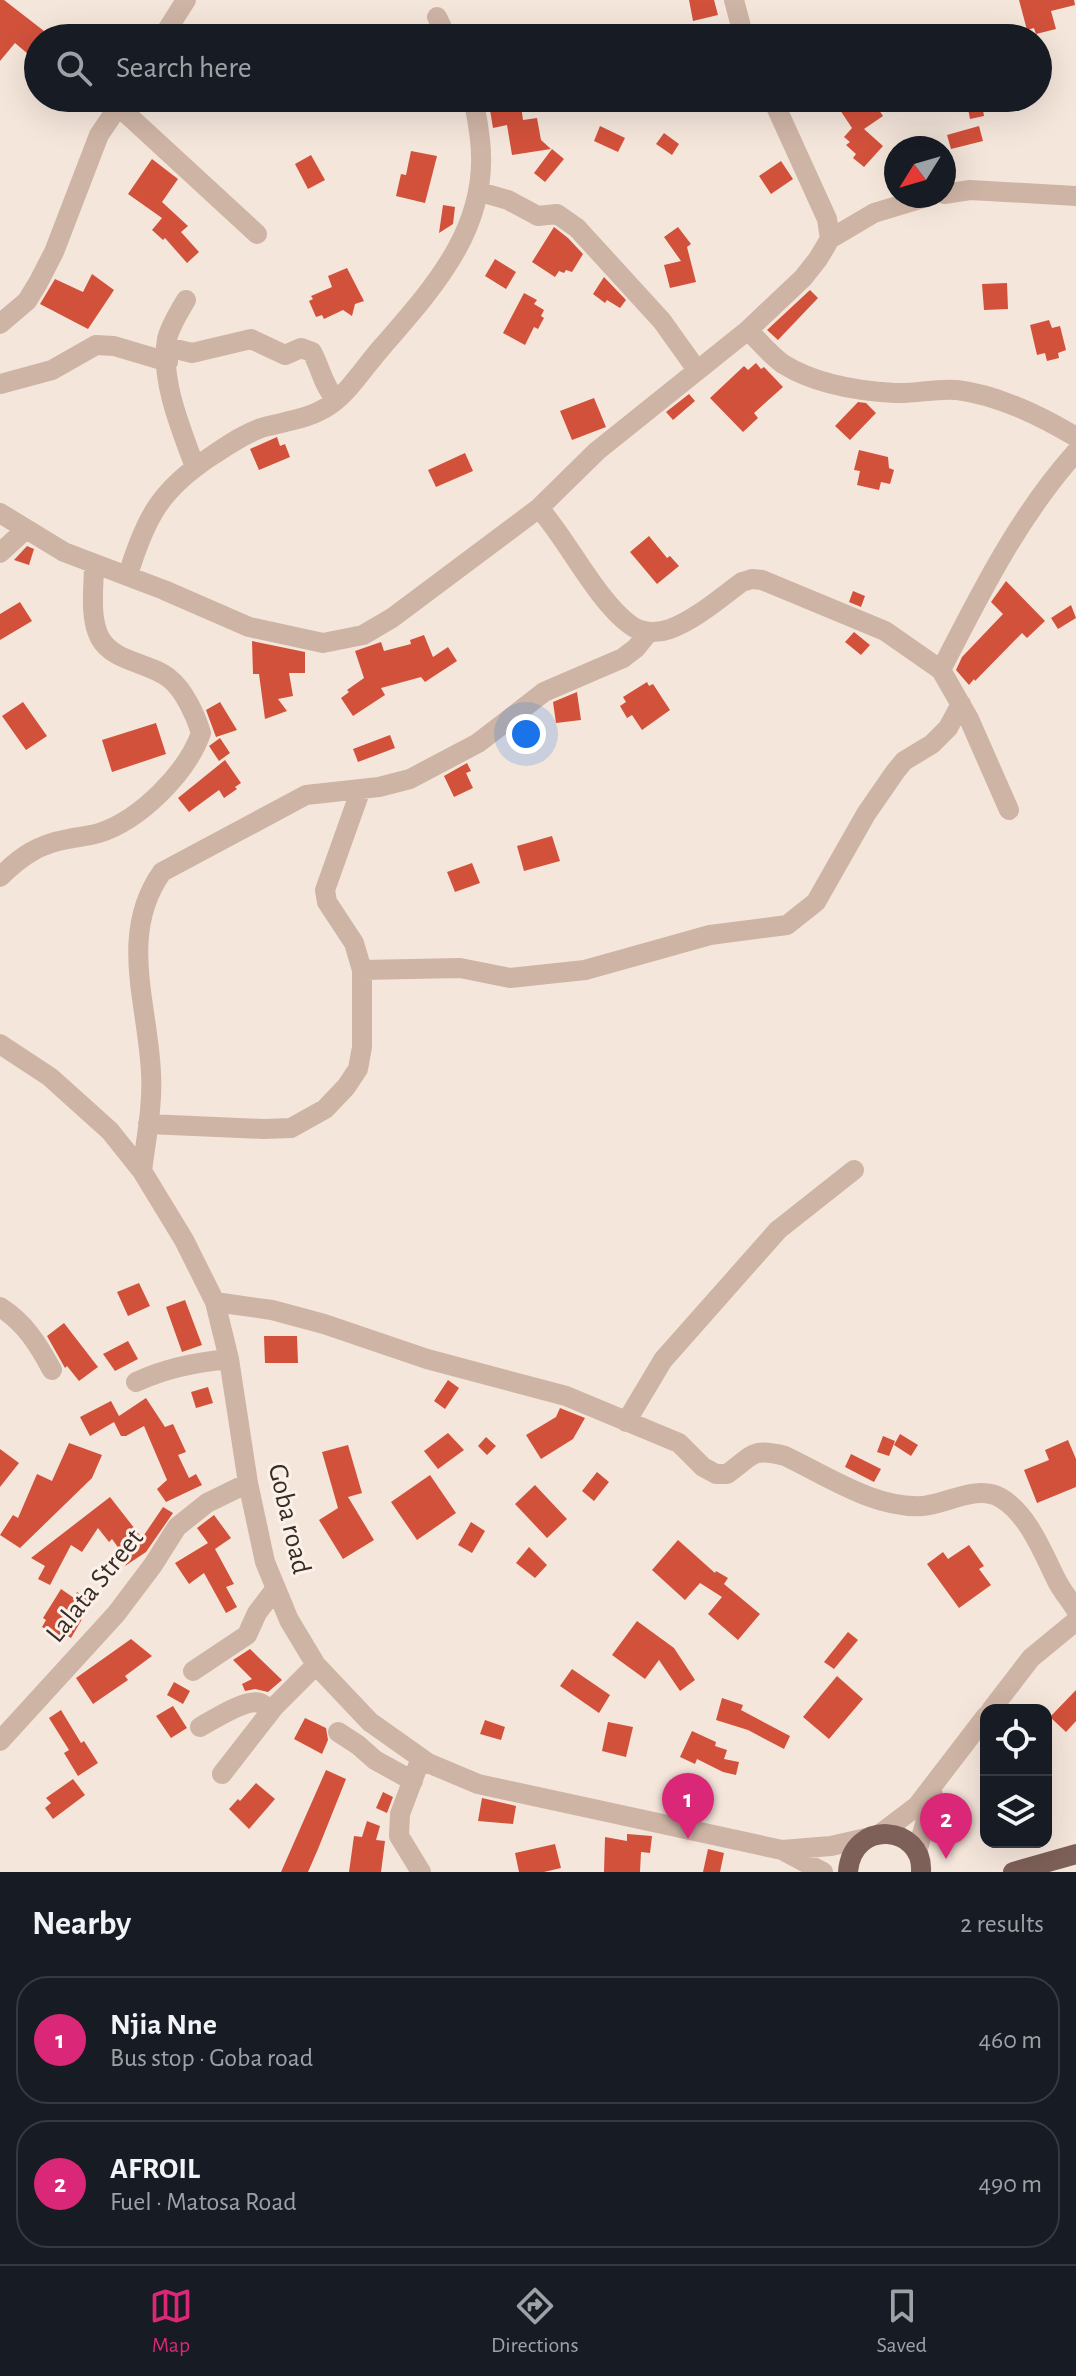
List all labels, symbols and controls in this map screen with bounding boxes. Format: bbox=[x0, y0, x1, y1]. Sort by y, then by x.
search box bbox=[24, 24, 1052, 112]
icon: search bbox=[52, 46, 96, 90]
text: Search here bbox=[116, 53, 252, 83]
north arrow bbox=[884, 136, 956, 208]
your location bbox=[506, 714, 546, 754]
street label: Goba road bbox=[263, 1461, 315, 1577]
street label: Lalata Street bbox=[41, 1524, 149, 1648]
map controls bbox=[980, 1704, 1052, 1848]
button: locate bbox=[980, 1704, 1052, 1776]
pin: 1 bbox=[662, 1773, 714, 1839]
button: layers bbox=[980, 1776, 1052, 1848]
pin: 2 bbox=[920, 1793, 972, 1859]
text: Nearby bbox=[32, 1907, 131, 1941]
text: 2 results bbox=[960, 1911, 1044, 1937]
text: Njia Nne bbox=[110, 2010, 217, 2040]
text: 1 bbox=[55, 2027, 65, 2053]
text: 460 m bbox=[978, 2027, 1042, 2053]
text: Bus stop · Goba road bbox=[110, 2045, 313, 2071]
text: AFROIL bbox=[110, 2154, 200, 2184]
text: 2 bbox=[54, 2171, 66, 2197]
text: 490 m bbox=[978, 2171, 1042, 2197]
text: Fuel · Matosa Road bbox=[110, 2189, 297, 2215]
tab: Map bbox=[149, 2284, 193, 2358]
tab: Directions bbox=[491, 2284, 579, 2358]
tab: Saved bbox=[877, 2284, 927, 2358]

